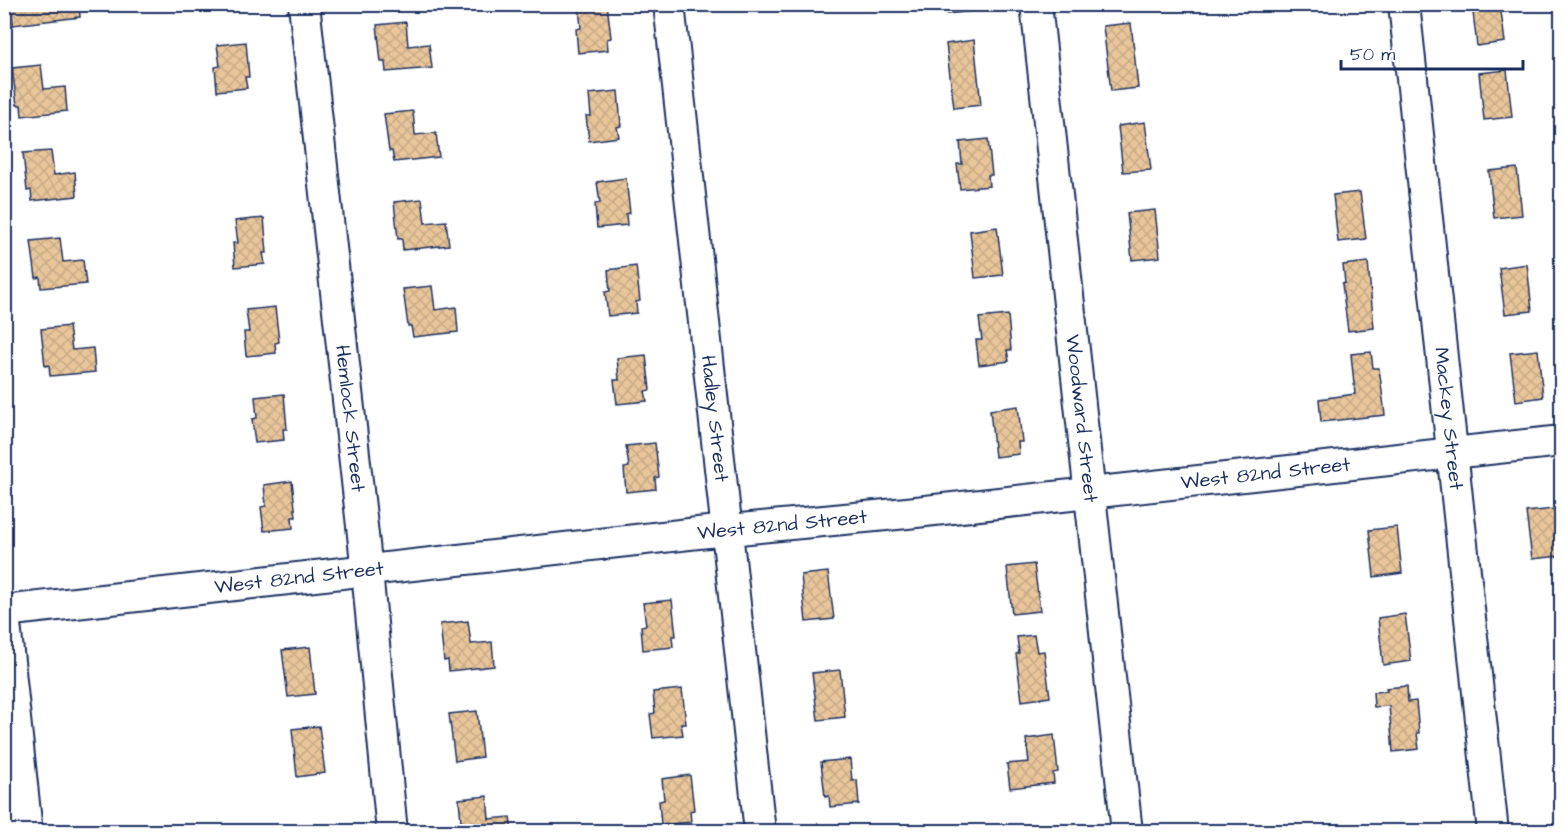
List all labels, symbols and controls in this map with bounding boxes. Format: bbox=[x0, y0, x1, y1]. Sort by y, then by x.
scale bar bbox=[1341, 33, 1522, 71]
text: 50 m bbox=[1350, 42, 1395, 67]
street label: Woodward Street bbox=[1058, 333, 1105, 504]
street label: Hemlock Street bbox=[328, 344, 372, 493]
street label: Mackey Street bbox=[1427, 346, 1470, 491]
street label: Hadley Street bbox=[694, 354, 735, 483]
street label: West 82nd Street bbox=[1179, 450, 1352, 497]
street label: West 82nd Street bbox=[696, 503, 868, 547]
street label: West 82nd Street bbox=[213, 554, 385, 601]

